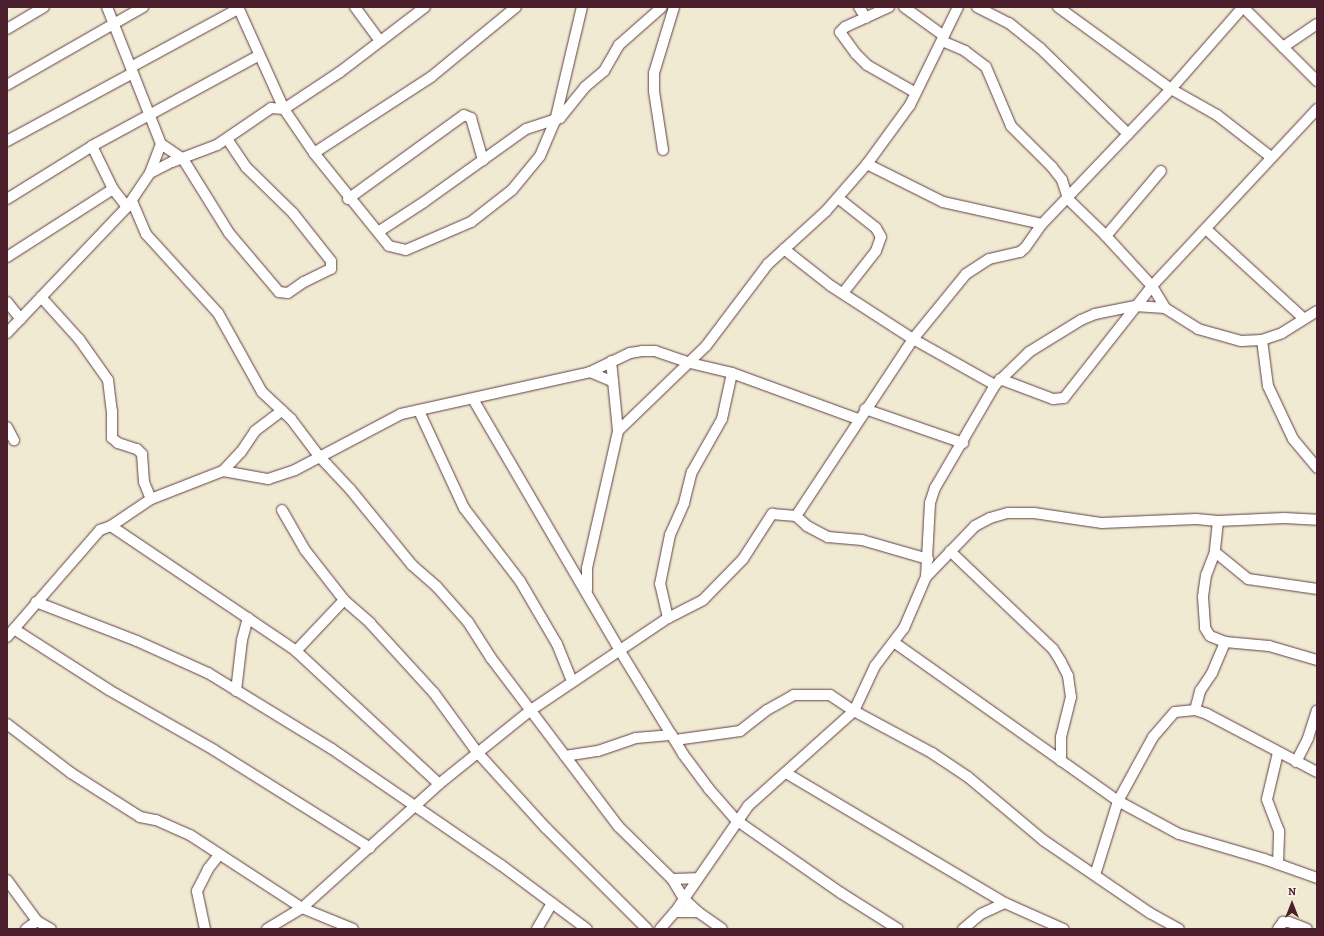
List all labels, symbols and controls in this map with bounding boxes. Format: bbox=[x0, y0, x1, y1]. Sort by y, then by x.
north arrow bbox=[1272, 884, 1312, 924]
text: N bbox=[1288, 884, 1296, 899]

